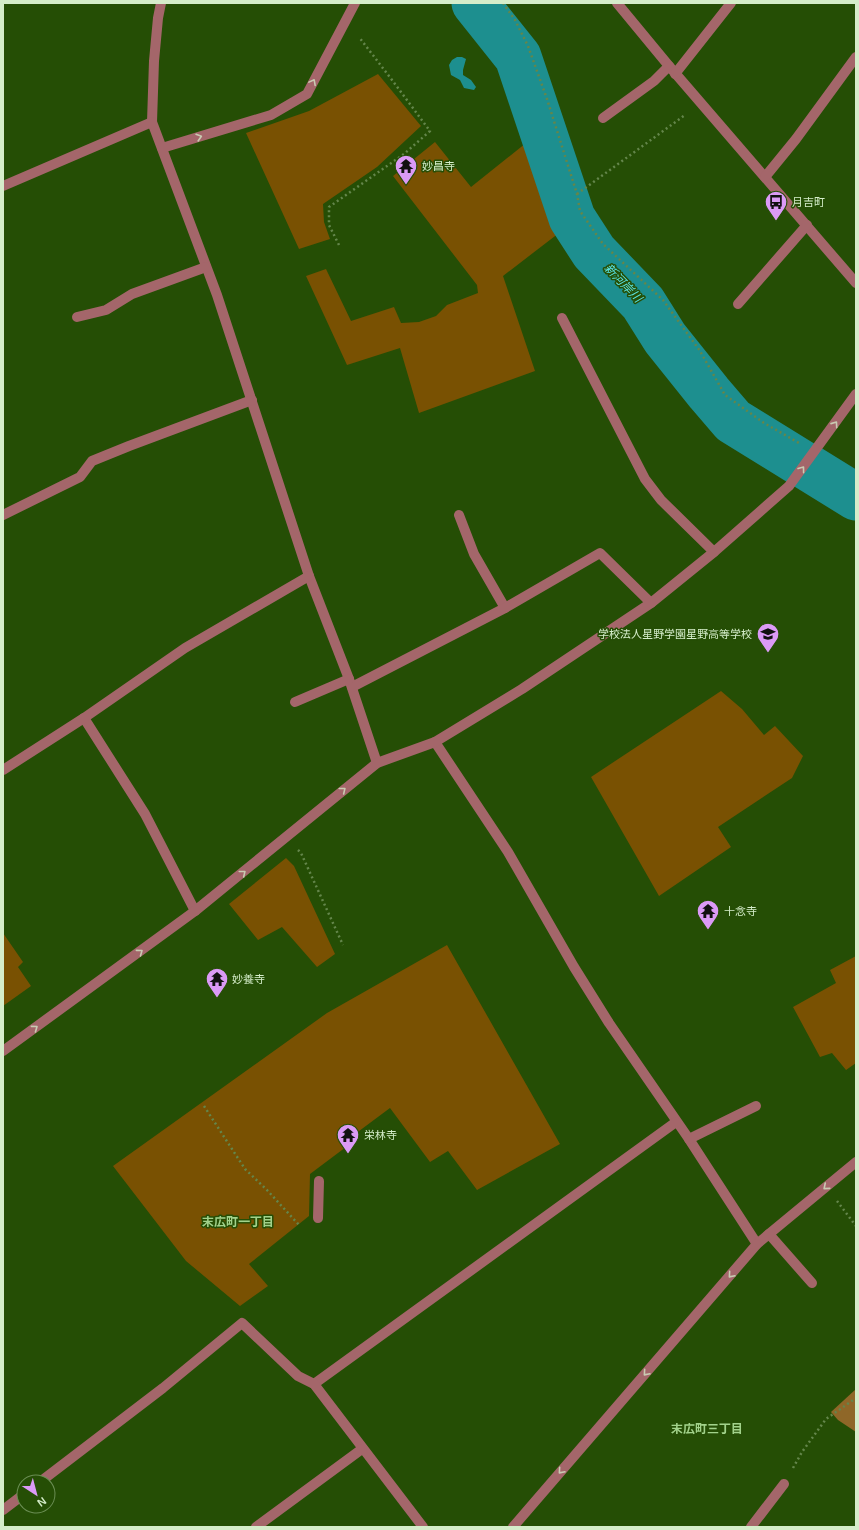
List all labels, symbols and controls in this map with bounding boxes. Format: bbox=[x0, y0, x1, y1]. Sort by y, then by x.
one-way arrow bbox=[308, 78, 316, 86]
one-way arrow bbox=[196, 133, 203, 142]
temple icon: 妙昌寺 bbox=[393, 153, 419, 186]
place label: 妙昌寺 bbox=[422, 160, 455, 172]
bus stop icon: 月吉町 bbox=[763, 189, 789, 222]
place label: 月吉町 bbox=[792, 196, 825, 208]
water label: 新河岸川 bbox=[601, 261, 646, 307]
one-way arrow bbox=[830, 421, 837, 428]
one-way arrow bbox=[797, 467, 804, 474]
school or university icon: 学校法人星野学園星野高等学校 bbox=[755, 621, 781, 654]
place label: 学校法人星野学園星野高等学校 bbox=[598, 628, 752, 640]
one-way arrow bbox=[339, 788, 346, 795]
one-way arrow bbox=[238, 870, 245, 877]
temple icon: 十念寺 bbox=[695, 898, 721, 931]
place label: 十念寺 bbox=[724, 905, 757, 917]
one-way arrow bbox=[135, 950, 142, 957]
temple icon: 妙養寺 bbox=[204, 966, 230, 999]
place label: 妙養寺 bbox=[232, 973, 265, 985]
one-way arrow bbox=[30, 1026, 37, 1033]
temple icon: 栄林寺 bbox=[335, 1122, 361, 1155]
place label: 栄林寺 bbox=[364, 1129, 397, 1141]
one-way arrow bbox=[824, 1183, 831, 1190]
district label: 末広町一丁目 bbox=[202, 1215, 274, 1229]
one-way arrow bbox=[728, 1270, 735, 1277]
one-way arrow bbox=[643, 1368, 650, 1376]
district label: 末広町三丁目 bbox=[671, 1422, 743, 1436]
one-way arrow bbox=[558, 1467, 565, 1474]
north arrow bbox=[16, 1474, 56, 1514]
text: N bbox=[35, 1495, 49, 1509]

